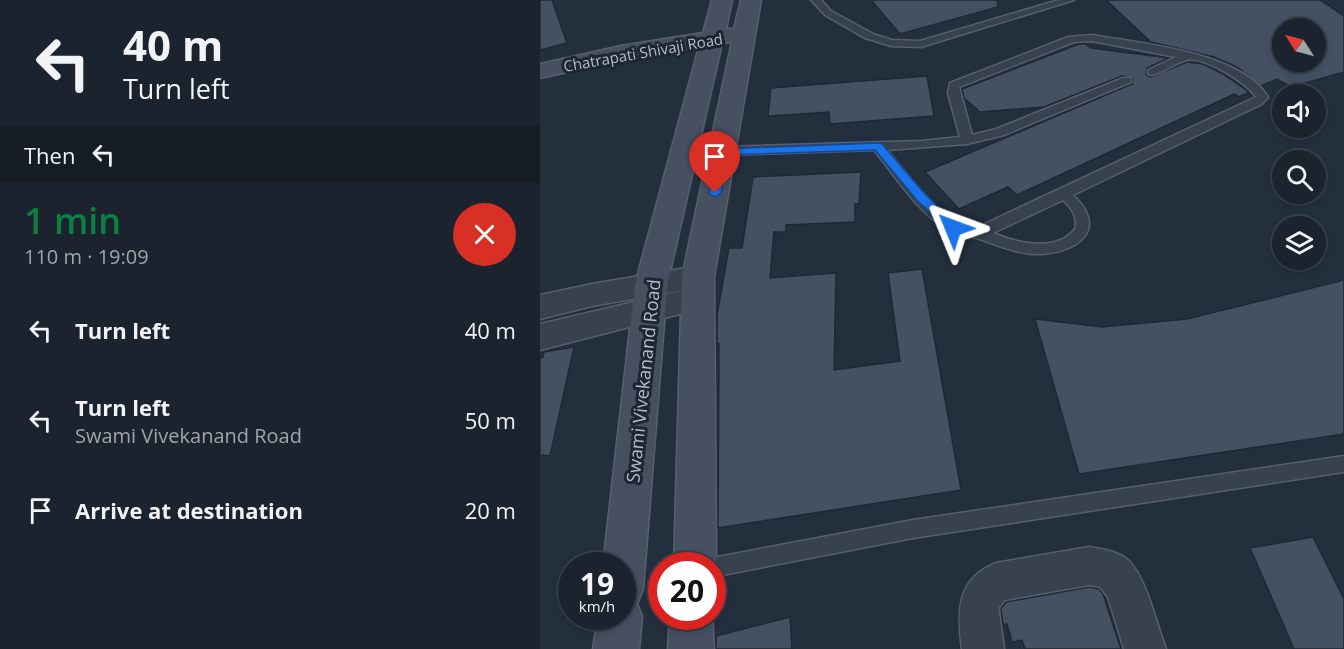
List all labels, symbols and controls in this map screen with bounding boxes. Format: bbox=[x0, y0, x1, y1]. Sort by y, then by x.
text: 40 m bbox=[123, 16, 223, 73]
north arrow bbox=[1272, 18, 1326, 72]
map controls bbox=[1272, 18, 1326, 270]
icon: left bbox=[24, 24, 102, 102]
street label: Chatrapati Shivaji Road bbox=[562, 28, 724, 76]
text: Turn left bbox=[123, 70, 230, 107]
button: sound bbox=[1272, 84, 1326, 138]
pin bbox=[689, 131, 740, 193]
icon: left bbox=[87, 138, 120, 171]
text: Then bbox=[24, 140, 75, 170]
icon: arrive bbox=[698, 140, 731, 173]
button: search bbox=[1272, 150, 1326, 204]
text: 1 min bbox=[24, 196, 121, 245]
position arrow bbox=[921, 196, 985, 260]
button: close bbox=[453, 203, 516, 266]
button: layers bbox=[1272, 216, 1326, 270]
text: 110 m · 19:09 bbox=[24, 243, 149, 270]
street label: Swami Vivekanand Road bbox=[620, 278, 666, 484]
icon: left bbox=[24, 314, 57, 347]
text: Turn left bbox=[75, 315, 170, 345]
text: 40 m bbox=[465, 315, 516, 345]
text: Turn left bbox=[75, 392, 170, 422]
icon: left bbox=[24, 404, 57, 437]
text: 50 m bbox=[465, 405, 516, 435]
text: Swami Vivekanand Road bbox=[75, 422, 302, 449]
icon: arrive bbox=[24, 494, 57, 527]
text: Arrive at destination bbox=[75, 495, 303, 525]
text: 20 m bbox=[465, 495, 516, 525]
speed limit sign: 20 bbox=[648, 552, 726, 630]
text: 19 bbox=[580, 563, 614, 604]
text: km/h bbox=[579, 596, 615, 616]

